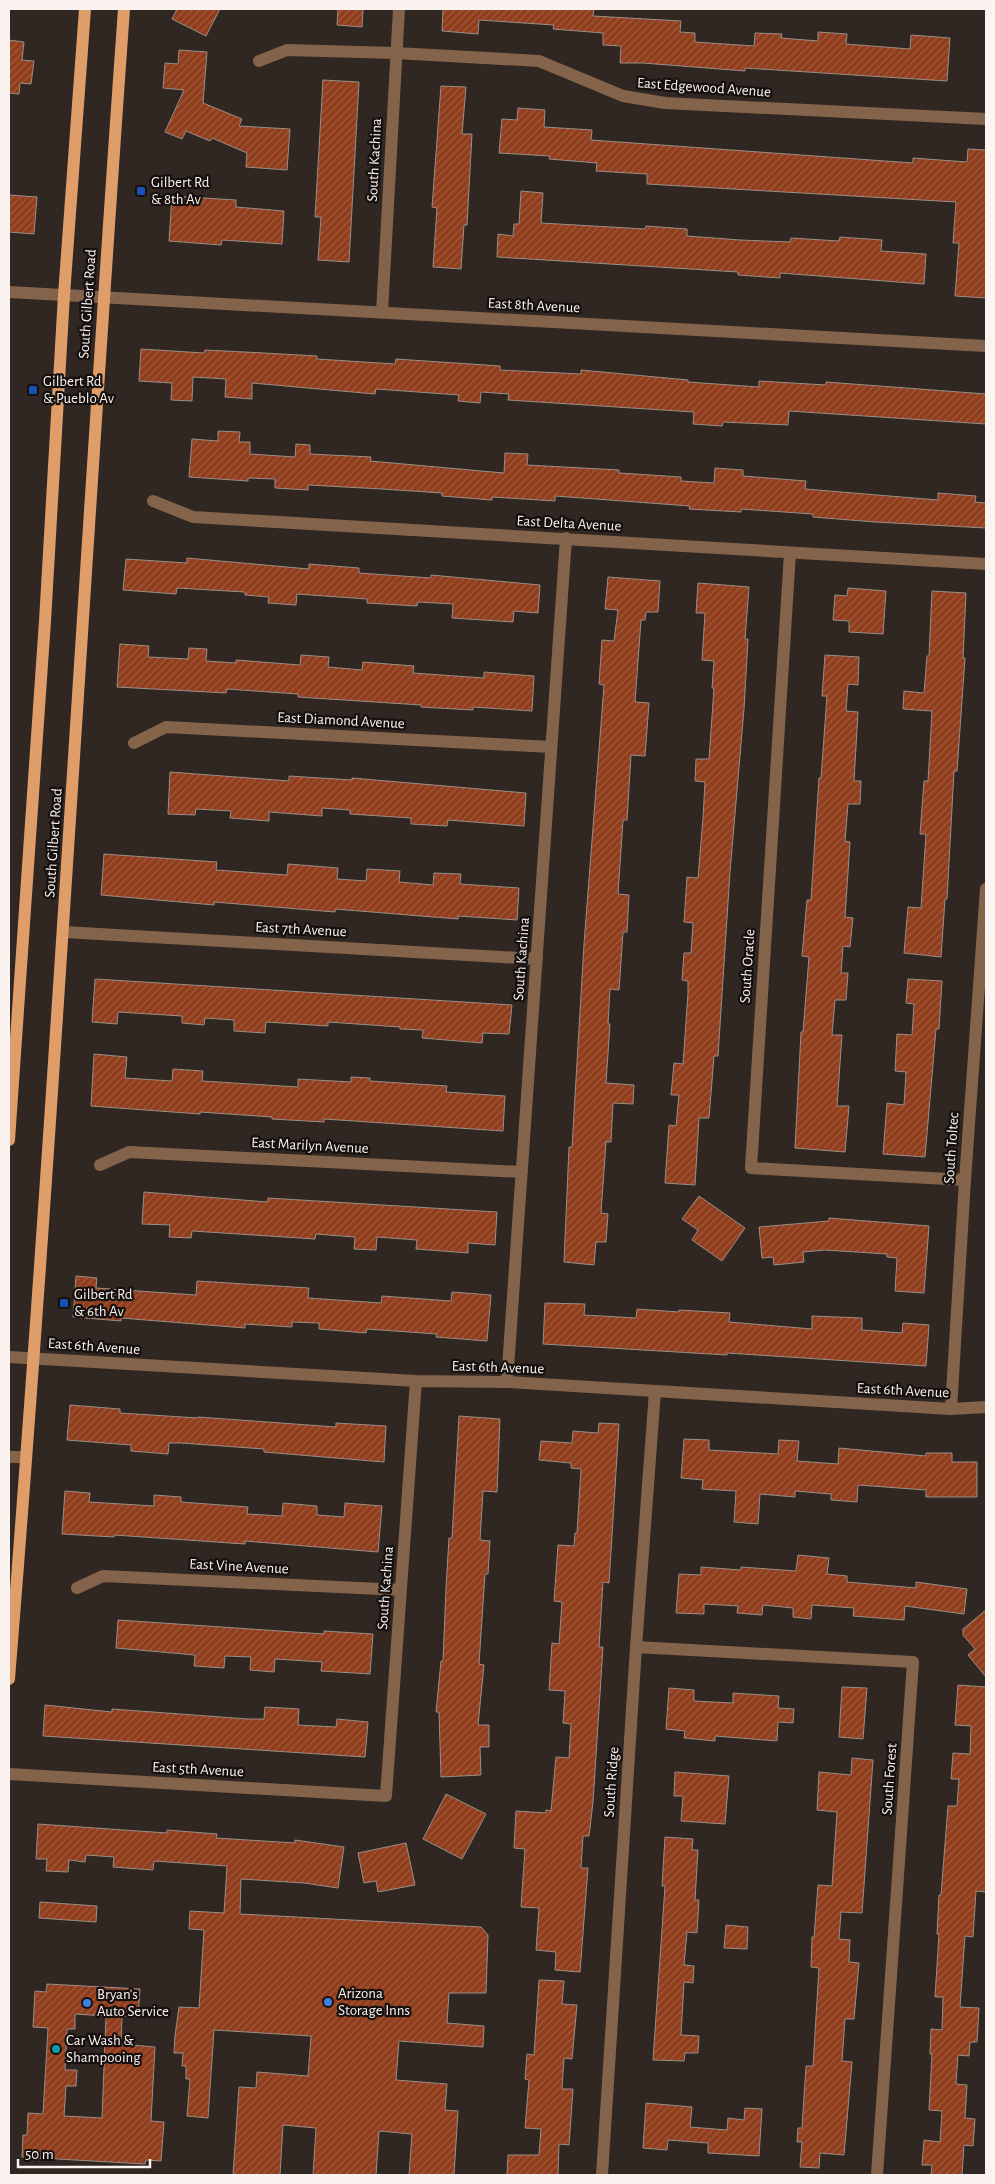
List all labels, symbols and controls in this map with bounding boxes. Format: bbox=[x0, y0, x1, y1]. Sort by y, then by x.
street label: East Edgewood Avenue bbox=[637, 75, 771, 100]
street label: South Kachina bbox=[365, 118, 384, 202]
place label: Gilbert Rd & 8th Av bbox=[151, 175, 210, 207]
marker: Gilbert Rd & 8th Av bbox=[135, 185, 147, 197]
street label: South Gilbert Road bbox=[76, 249, 99, 359]
street label: East 8th Avenue bbox=[487, 296, 581, 315]
place label: Gilbert Rd & Pueblo Av bbox=[43, 374, 115, 406]
marker: Gilbert Rd & Pueblo Av bbox=[27, 384, 39, 396]
street label: East Delta Avenue bbox=[516, 513, 622, 534]
street label: East Diamond Avenue bbox=[277, 710, 405, 731]
street label: South Gilbert Road bbox=[42, 788, 65, 898]
street label: South Kachina bbox=[511, 917, 532, 1001]
street label: East 7th Avenue bbox=[255, 920, 347, 939]
street label: South Oracle bbox=[737, 928, 758, 1004]
street label: South Toltec bbox=[942, 1112, 961, 1184]
street label: East Marilyn Avenue bbox=[251, 1135, 369, 1156]
place label: Gilbert Rd & 6th Av bbox=[74, 1287, 133, 1319]
marker: Gilbert Rd & 6th Av bbox=[58, 1297, 70, 1309]
street label: East 6th Avenue bbox=[47, 1336, 141, 1357]
street label: East 6th Avenue bbox=[451, 1358, 545, 1377]
street label: East 6th Avenue bbox=[856, 1381, 950, 1400]
street label: South Kachina bbox=[375, 1546, 396, 1630]
street label: East Vine Avenue bbox=[189, 1556, 289, 1577]
street label: South Forest bbox=[880, 1742, 900, 1816]
street label: South Ridge bbox=[602, 1746, 621, 1818]
street label: East 5th Avenue bbox=[152, 1760, 244, 1779]
place label: Arizona Storage Inns bbox=[338, 1986, 410, 2018]
place label: Bryan's Auto Service bbox=[97, 1987, 169, 2019]
marker: Arizona Storage Inns bbox=[322, 1996, 334, 2008]
marker: Bryan's Auto Service bbox=[81, 1997, 93, 2009]
place label: Car Wash & Shampooing bbox=[66, 2033, 141, 2065]
marker: Car Wash & Shampooing bbox=[50, 2043, 62, 2055]
scale bar bbox=[18, 2136, 150, 2168]
text: 50 m bbox=[25, 2147, 54, 2162]

